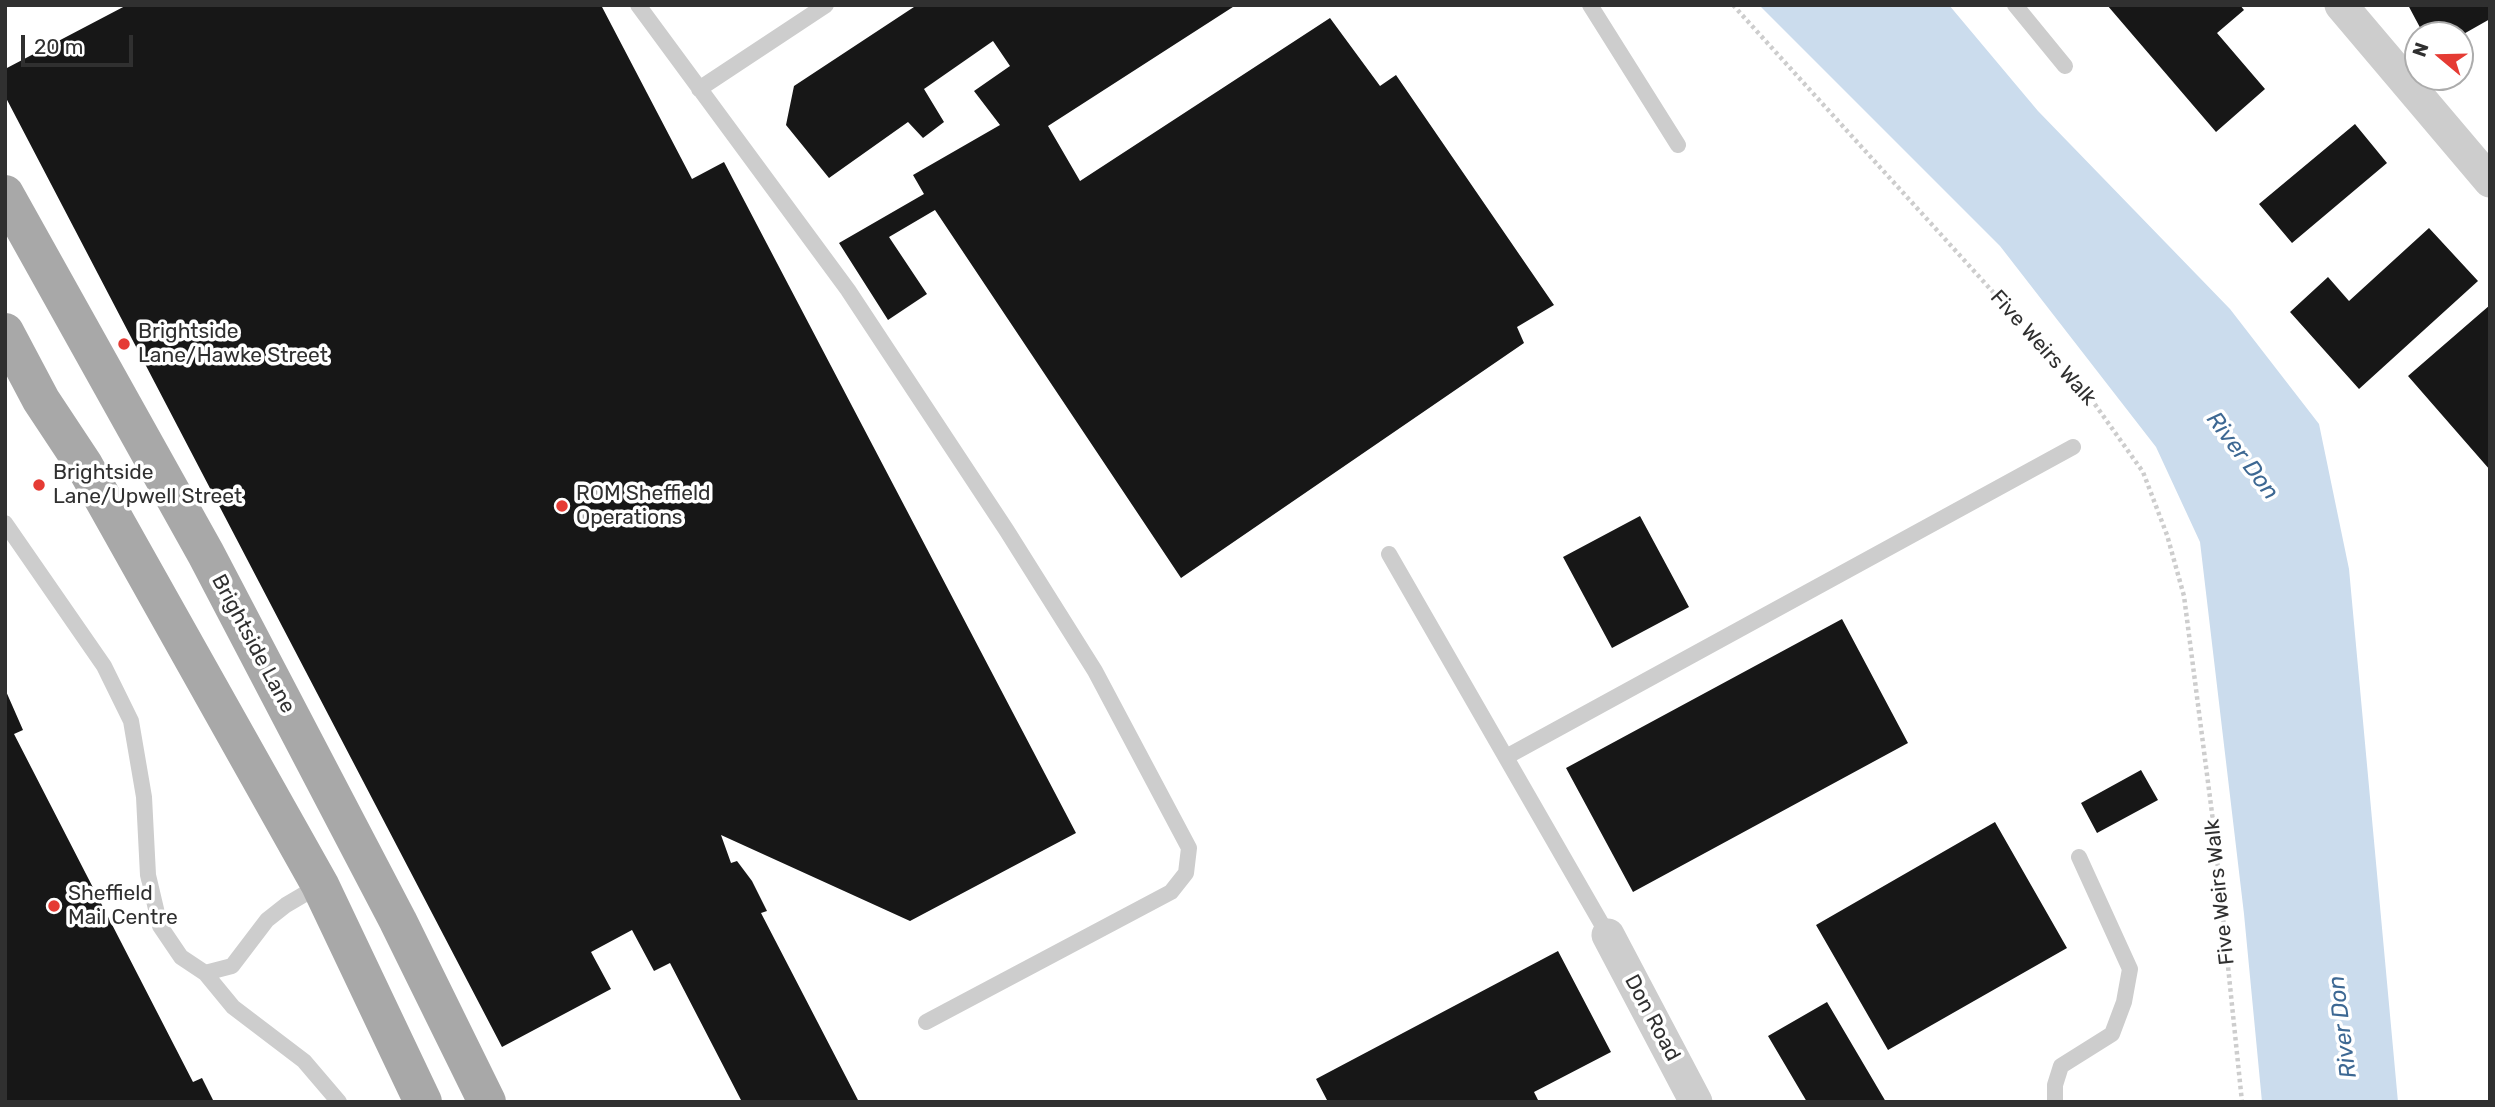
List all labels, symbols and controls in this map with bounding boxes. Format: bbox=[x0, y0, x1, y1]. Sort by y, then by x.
scale bar bbox=[24, 21, 136, 65]
north arrow bbox=[2404, 21, 2474, 91]
text: 20 m bbox=[34, 34, 83, 59]
text: N bbox=[2407, 39, 2434, 60]
street label: Five Weirs Walk bbox=[1985, 285, 2101, 411]
place label: Brightside Lane/Hawke Street bbox=[138, 319, 328, 369]
marker: Brightside Lane/Hawke Street bbox=[116, 336, 132, 352]
water label: River Don bbox=[2200, 406, 2284, 506]
place label: Brightside Lane/Upwell Street bbox=[53, 460, 242, 510]
marker: Brightside Lane/Upwell Street bbox=[31, 477, 47, 493]
place label: ROM Sheffield Operations bbox=[576, 481, 711, 531]
marker: ROM Sheffield Operations bbox=[554, 498, 570, 514]
street label: Brightside Lane bbox=[206, 570, 300, 718]
street label: Five Weirs Walk bbox=[2200, 818, 2240, 966]
place label: Sheffield Mail Centre bbox=[68, 881, 178, 931]
marker: Sheffield Mail Centre bbox=[46, 898, 62, 914]
street label: Don Road bbox=[1619, 971, 1685, 1065]
water label: River Don bbox=[2323, 974, 2363, 1080]

